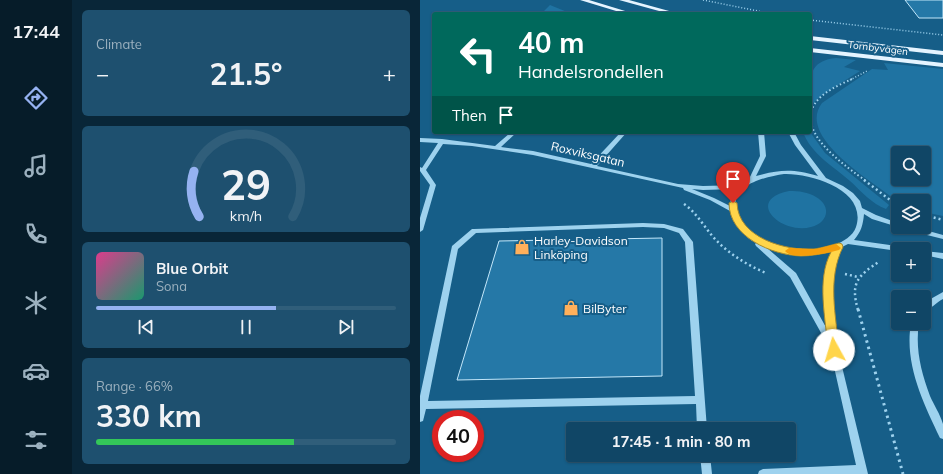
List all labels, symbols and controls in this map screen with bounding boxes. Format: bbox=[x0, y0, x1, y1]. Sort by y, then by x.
text: 17:44 bbox=[12, 20, 60, 43]
text: 40 m bbox=[518, 25, 584, 60]
icon: left bbox=[452, 28, 504, 80]
text: Climate bbox=[96, 36, 142, 52]
street label: Tornbyvägen bbox=[847, 38, 909, 58]
text: 21.5° bbox=[210, 55, 282, 93]
text: − bbox=[96, 60, 109, 88]
text: + bbox=[383, 60, 396, 88]
text: Handelsrondellen bbox=[518, 60, 664, 83]
icon: directions bbox=[22, 84, 50, 112]
icon: arrive bbox=[495, 104, 517, 126]
text: Then bbox=[452, 106, 487, 125]
street label: Roxviksgatan bbox=[550, 138, 626, 170]
map controls bbox=[891, 146, 931, 330]
button: search bbox=[891, 146, 931, 186]
icon: music bbox=[22, 152, 50, 180]
text: 29 bbox=[221, 158, 271, 210]
pin bbox=[716, 162, 750, 203]
icon: arrive bbox=[722, 168, 744, 190]
button: layers bbox=[891, 194, 931, 234]
text: km/h bbox=[230, 207, 262, 225]
icon: phone bbox=[22, 220, 50, 248]
place label: Harley-Davidson Linköping bbox=[534, 233, 628, 262]
shop icon: Harley-Davidson Linköping bbox=[513, 238, 531, 256]
button: + bbox=[891, 242, 931, 282]
text: Blue Orbit bbox=[156, 259, 228, 278]
text: Sona bbox=[156, 278, 187, 294]
icon: climate bbox=[22, 289, 50, 317]
button: − bbox=[891, 290, 931, 330]
shop icon: BilByter bbox=[562, 299, 580, 317]
place label: BilByter bbox=[583, 301, 627, 316]
icon: previous bbox=[135, 316, 157, 338]
icon: pause bbox=[235, 316, 257, 338]
icon: next bbox=[335, 316, 357, 338]
position arrow bbox=[813, 329, 855, 371]
icon: car bbox=[22, 357, 50, 385]
text: Range · 66% bbox=[96, 378, 173, 394]
text: 330 km bbox=[96, 397, 202, 435]
speed limit sign: 40 bbox=[432, 410, 484, 462]
icon: filters bbox=[22, 426, 50, 454]
text: 17:45 · 1 min · 80 m bbox=[612, 432, 750, 451]

